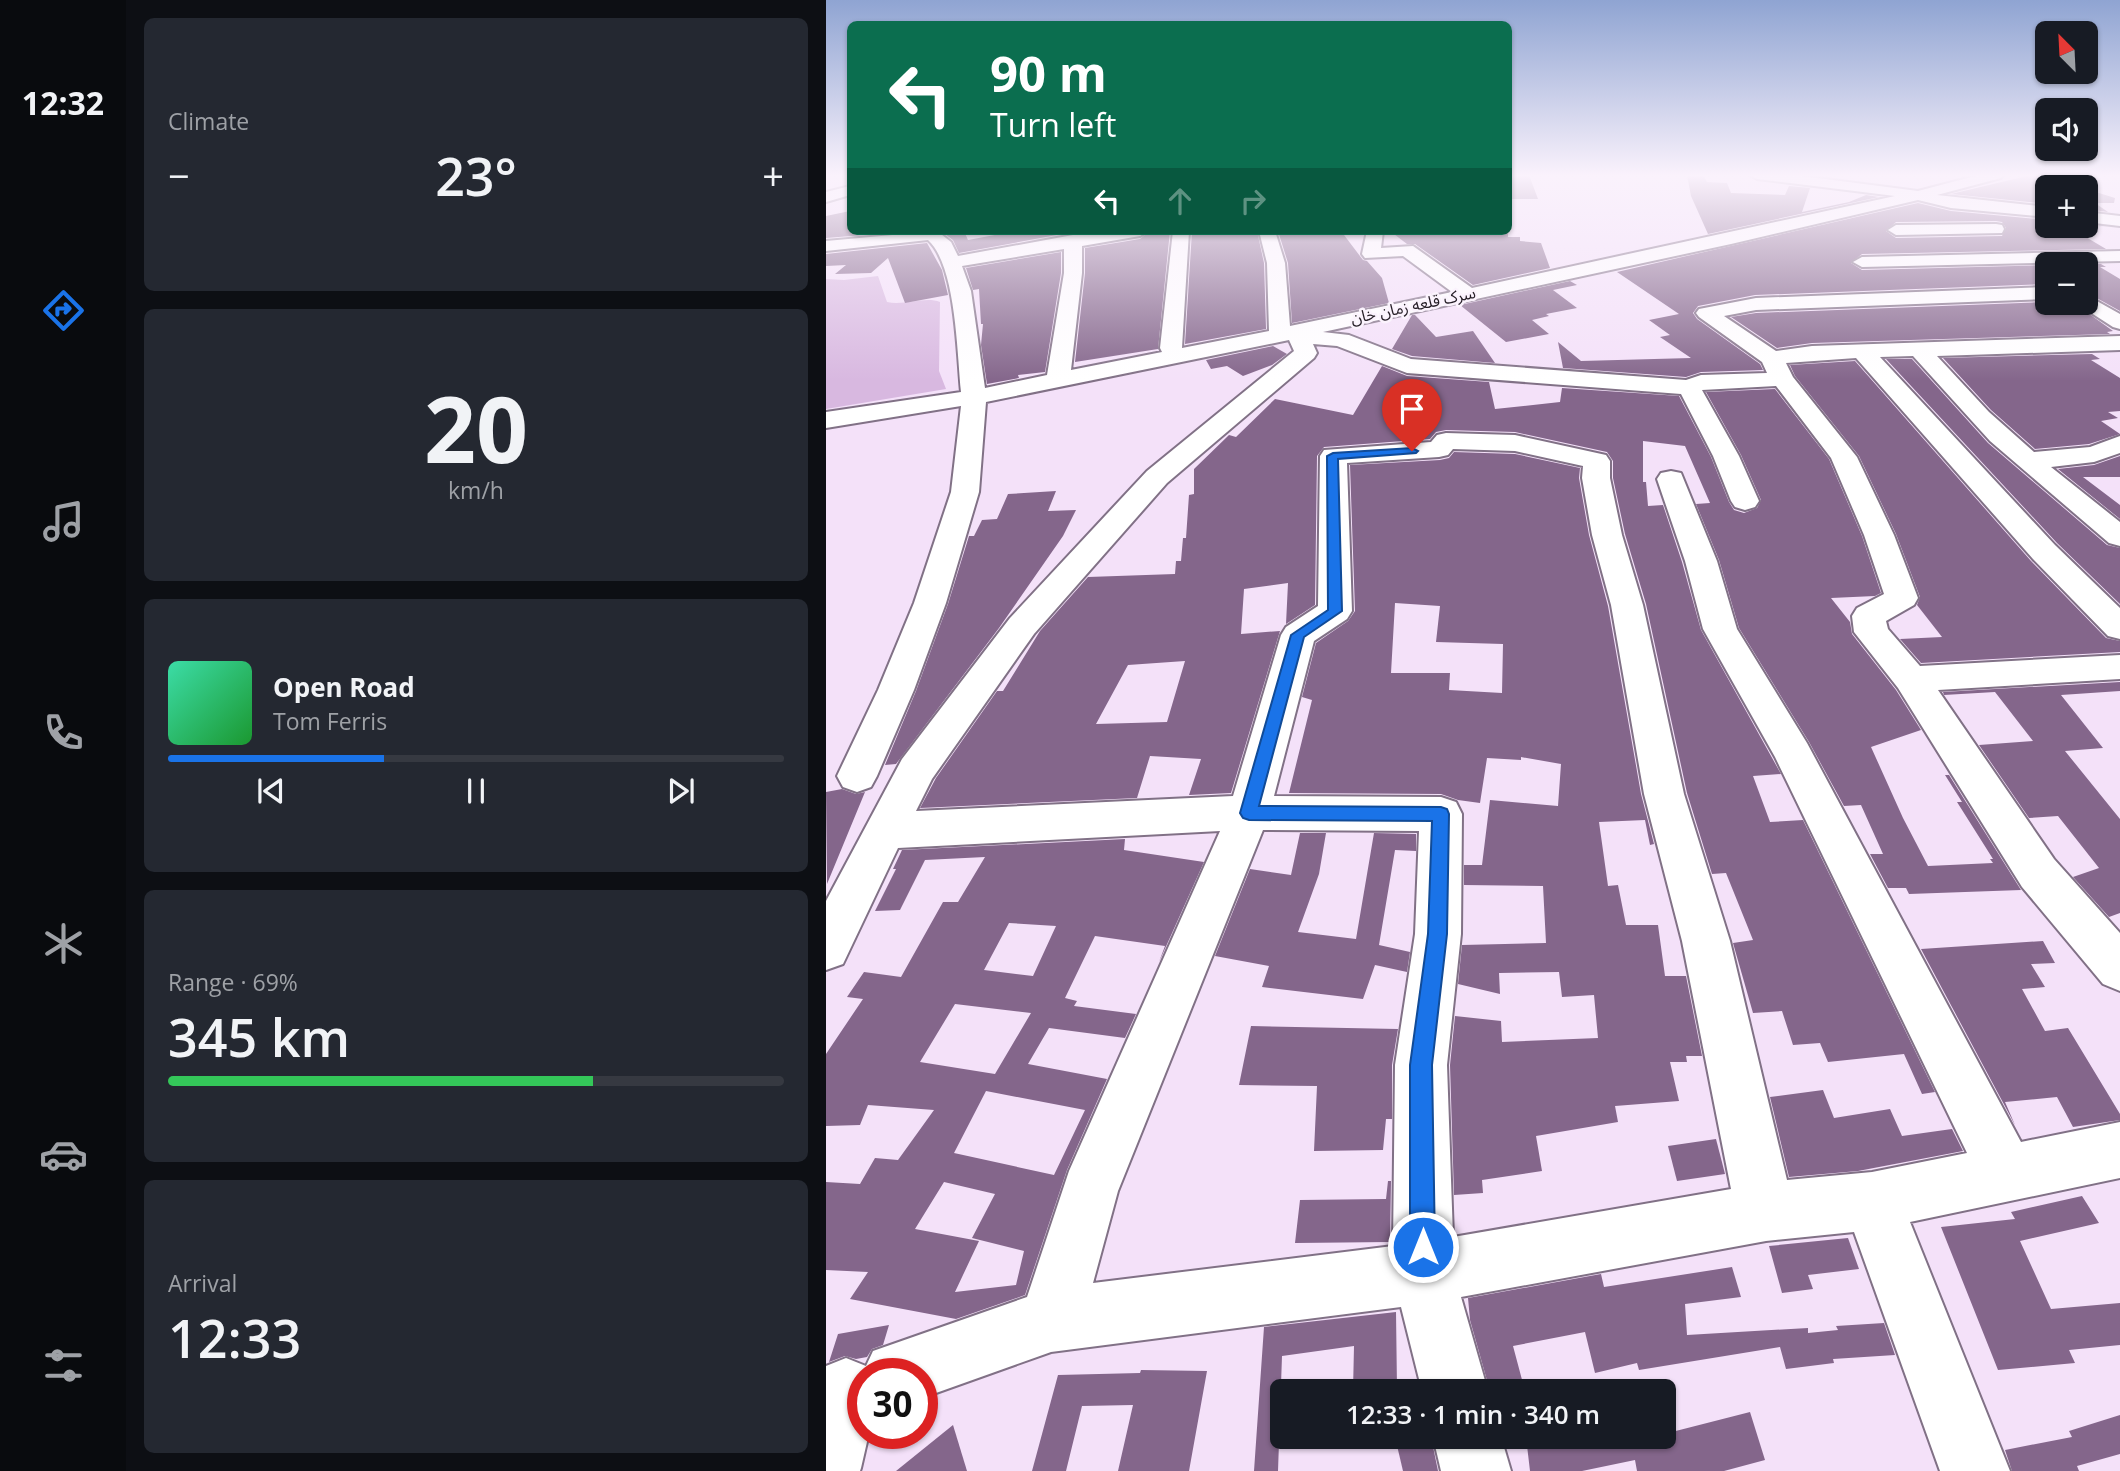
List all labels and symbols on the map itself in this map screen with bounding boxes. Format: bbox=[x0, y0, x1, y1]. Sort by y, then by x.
north arrow bbox=[2035, 21, 2098, 84]
street label: سرک قلعه زمان خان bbox=[1349, 281, 1477, 329]
pin bbox=[1382, 379, 1442, 451]
position arrow bbox=[1386, 1210, 1460, 1284]
speed limit sign: 30 bbox=[847, 1358, 938, 1449]

